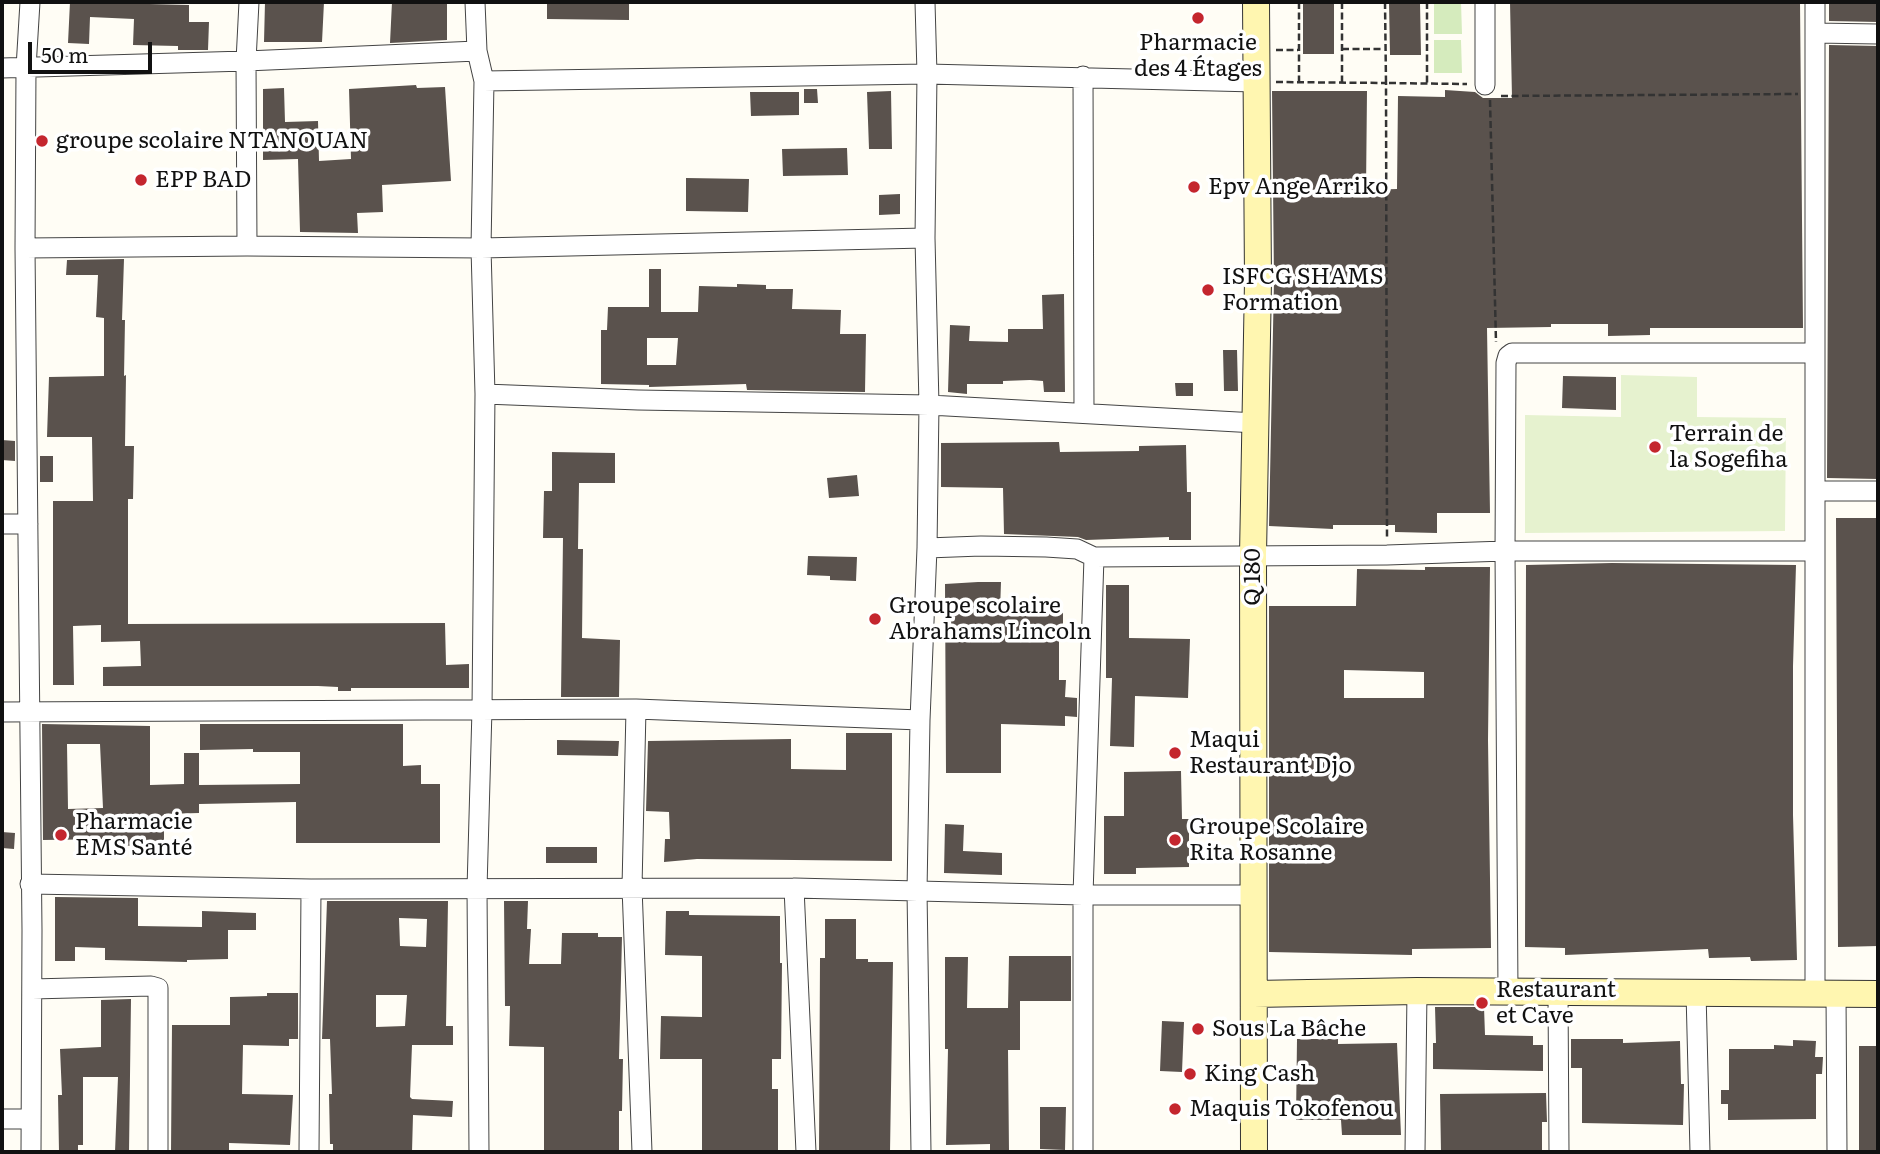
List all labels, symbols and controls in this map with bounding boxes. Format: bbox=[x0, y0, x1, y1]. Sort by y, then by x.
marker: Pharmacie des 4 Étages bbox=[1190, 10, 1206, 26]
scale bar bbox=[32, 28, 156, 72]
place label: Pharmacie des 4 Étages bbox=[1134, 29, 1262, 83]
text: 50 m bbox=[41, 38, 88, 69]
place label: groupe scolaire NTANOUAN bbox=[56, 127, 368, 155]
marker: groupe scolaire NTANOUAN bbox=[34, 133, 50, 149]
place label: EPP BAD bbox=[155, 166, 251, 194]
marker: EPP BAD bbox=[133, 172, 149, 188]
place label: Epv Ange Arriko bbox=[1208, 173, 1388, 201]
marker: Epv Ange Arriko bbox=[1186, 179, 1202, 195]
place label: ISFCG SHAMS Formation bbox=[1222, 263, 1384, 317]
marker: ISFCG SHAMS Formation bbox=[1200, 282, 1216, 298]
place label: Terrain de la Sogefiha bbox=[1669, 420, 1788, 474]
marker: Terrain de la Sogefiha bbox=[1647, 439, 1663, 455]
street label: Q 180 bbox=[1239, 548, 1267, 606]
place label: Groupe scolaire Abrahams Lincoln bbox=[889, 592, 1092, 646]
marker: Groupe scolaire Abrahams Lincoln bbox=[867, 611, 883, 627]
place label: Maqui Restaurant Djo bbox=[1189, 726, 1352, 780]
marker: Maqui Restaurant Djo bbox=[1167, 745, 1183, 761]
place label: Pharmacie EMS Santé bbox=[75, 808, 193, 862]
place label: Groupe Scolaire Rita Rosanne bbox=[1189, 813, 1364, 867]
marker: Pharmacie EMS Santé bbox=[53, 827, 69, 843]
marker: Groupe Scolaire Rita Rosanne bbox=[1167, 832, 1183, 848]
place label: Restaurant et Cave bbox=[1496, 976, 1616, 1030]
marker: Restaurant et Cave bbox=[1474, 995, 1490, 1011]
place label: Sous La Bâche bbox=[1212, 1015, 1366, 1043]
marker: Sous La Bâche bbox=[1190, 1021, 1206, 1037]
place label: King Cash bbox=[1204, 1060, 1315, 1088]
marker: King Cash bbox=[1182, 1066, 1198, 1082]
place label: Maquis Tokofenou bbox=[1189, 1095, 1394, 1123]
marker: Maquis Tokofenou bbox=[1167, 1101, 1183, 1117]

